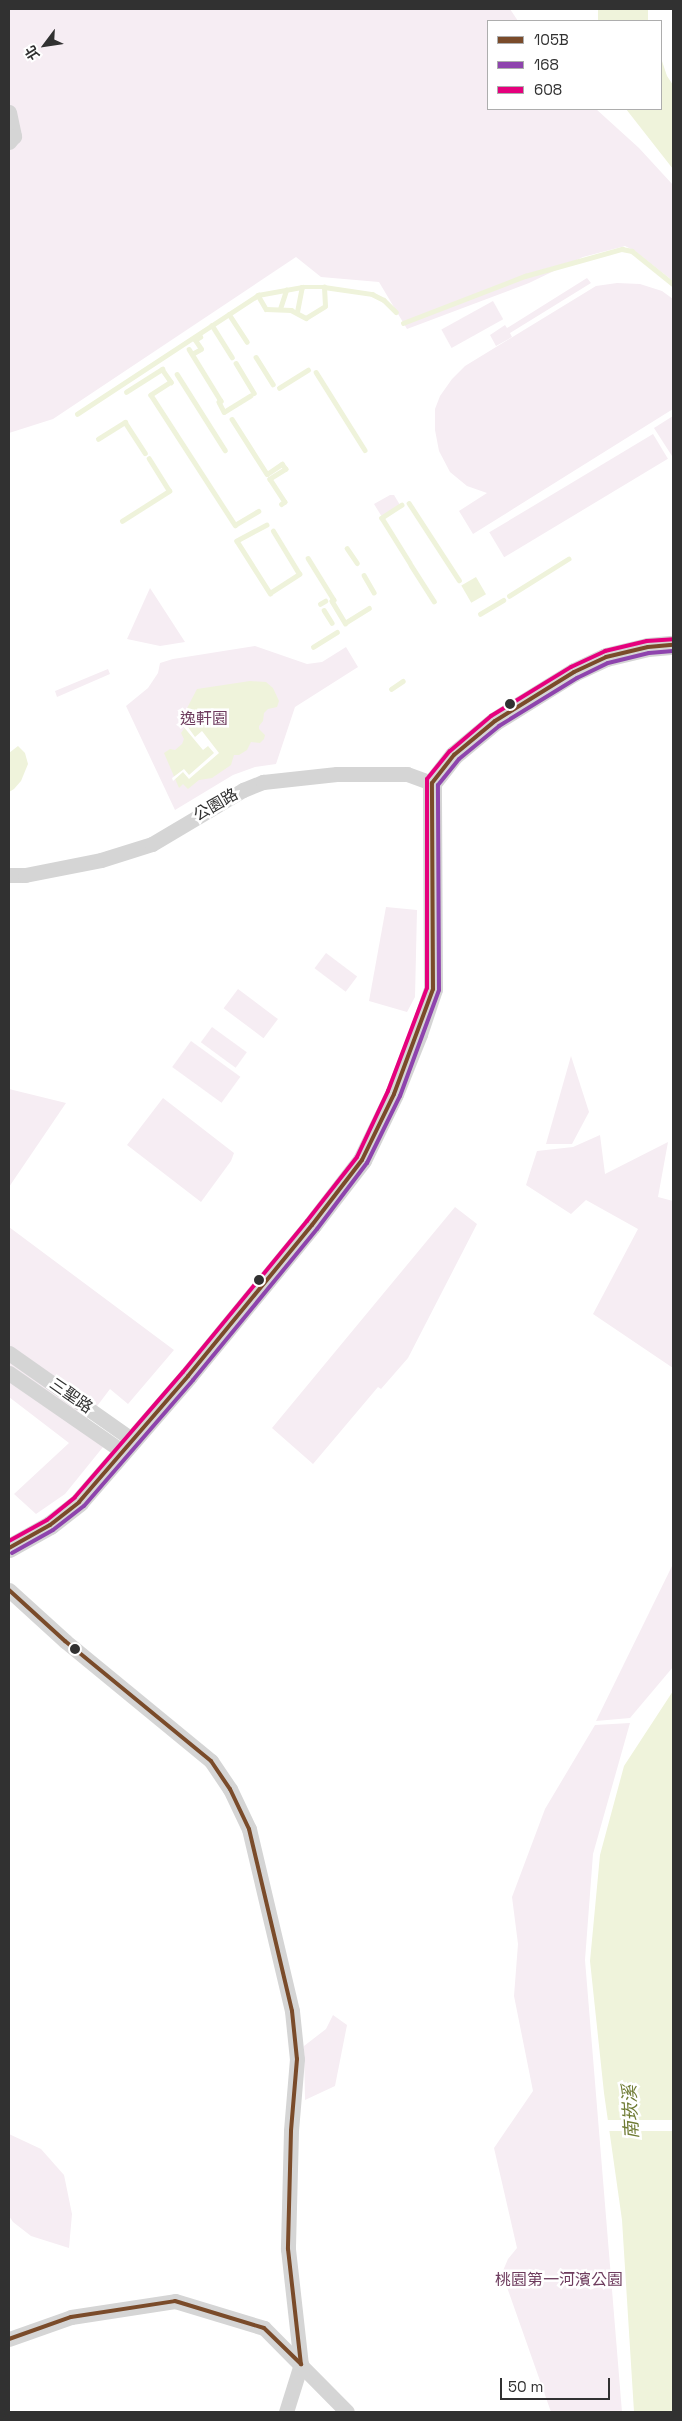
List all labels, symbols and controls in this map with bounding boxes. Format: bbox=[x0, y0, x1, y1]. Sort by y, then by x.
north arrow bbox=[20, 20, 70, 70]
legend bbox=[487, 20, 662, 110]
text: 105B bbox=[534, 30, 569, 49]
text: 北 bbox=[21, 42, 43, 63]
text: 168 bbox=[534, 55, 559, 74]
text: 608 bbox=[534, 80, 562, 99]
unlabelled marker bbox=[505, 699, 515, 709]
park label: 逸軒園 bbox=[180, 709, 228, 729]
street label: 公園路 bbox=[190, 785, 242, 825]
unlabelled marker bbox=[254, 1275, 264, 1285]
street label: 三聖路 bbox=[46, 1374, 96, 1418]
unlabelled marker bbox=[70, 1644, 80, 1654]
water label: 南崁溪 bbox=[619, 2084, 643, 2140]
park label: 桃園第一河濱公園 bbox=[495, 2270, 623, 2290]
scale bar bbox=[502, 2368, 612, 2400]
text: 50 m bbox=[508, 2377, 543, 2396]

